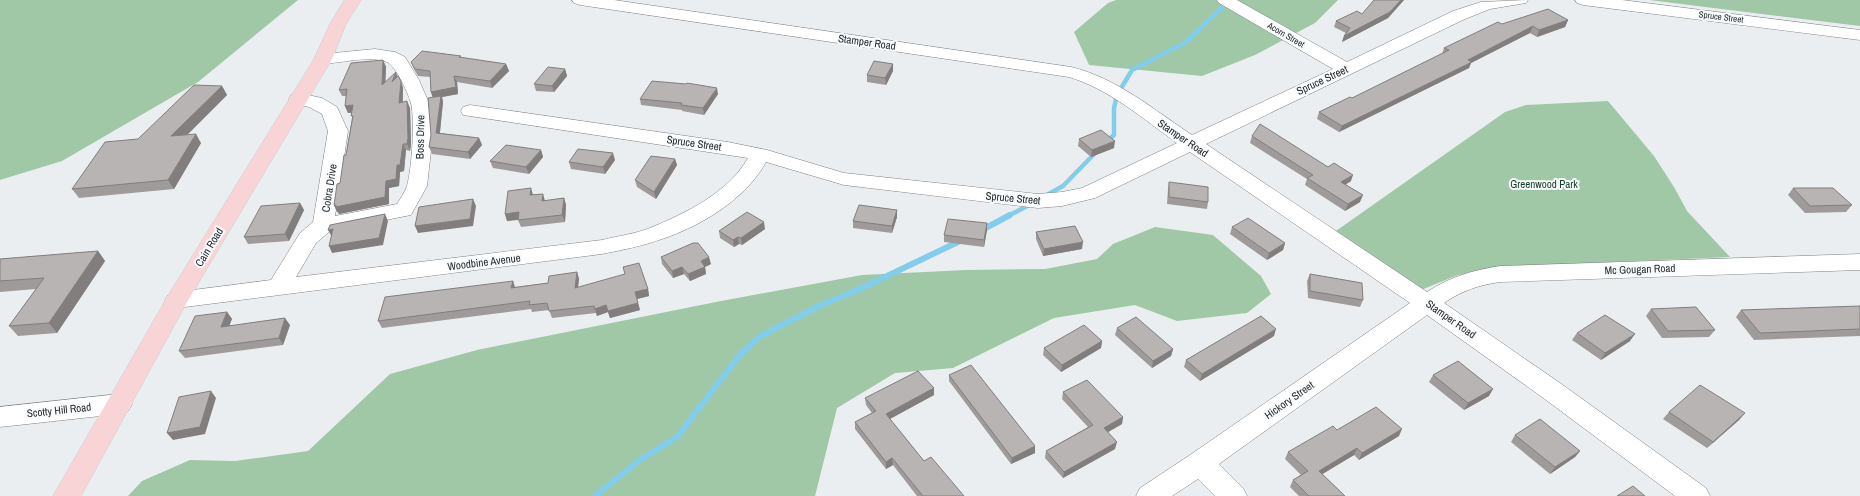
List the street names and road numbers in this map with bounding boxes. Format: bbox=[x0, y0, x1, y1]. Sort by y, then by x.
street label: Spruce Street bbox=[1698, 8, 1744, 26]
street label: Acorn Street bbox=[1264, 19, 1307, 50]
street label: Stamper Road bbox=[837, 31, 897, 53]
street label: Spruce Street bbox=[1294, 62, 1350, 98]
street label: Boss Drive bbox=[413, 115, 427, 159]
street label: Stamper Road bbox=[1155, 116, 1211, 160]
street label: Spruce Street bbox=[666, 132, 723, 154]
street label: Cobra Drive bbox=[318, 163, 340, 213]
street label: Spruce Street bbox=[985, 189, 1042, 207]
street label: Cain Road bbox=[192, 225, 226, 269]
street label: Woodbine Avenue bbox=[447, 251, 521, 273]
street label: Mc Gougan Road bbox=[1604, 261, 1676, 277]
street label: Stamper Road bbox=[1423, 297, 1479, 341]
street label: Hickory Street bbox=[1262, 378, 1317, 422]
street label: Scotty Hill Road bbox=[26, 400, 92, 420]

